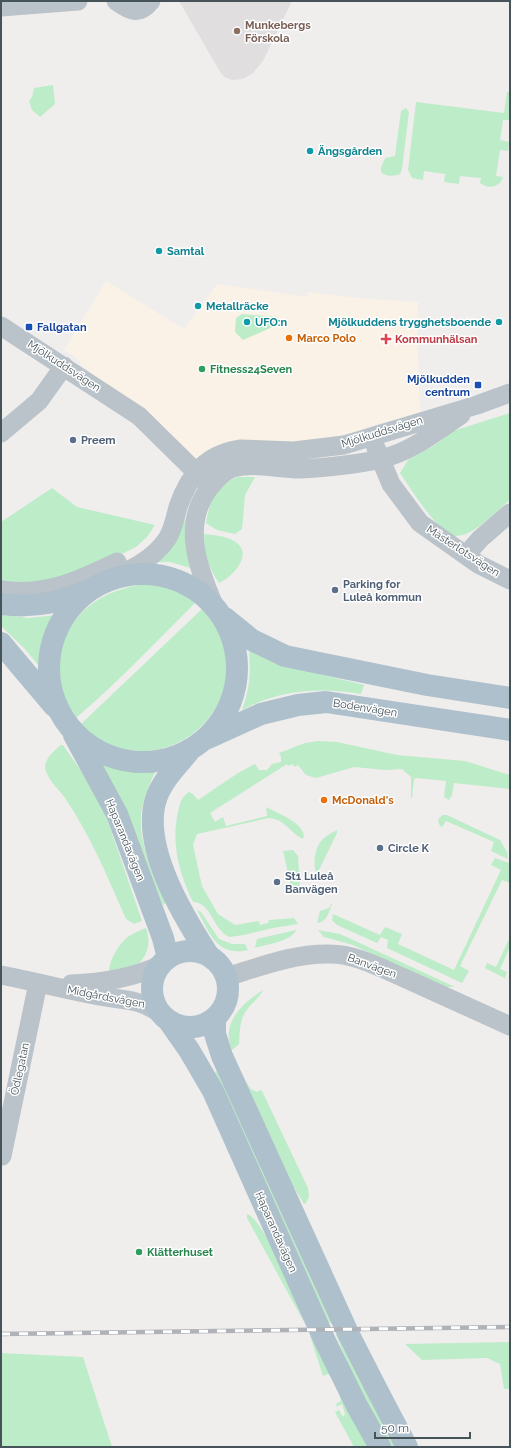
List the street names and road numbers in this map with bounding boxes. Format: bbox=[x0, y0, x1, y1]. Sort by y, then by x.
street label: Mjölkuddsvägen bbox=[25, 338, 103, 394]
street label: Mjölkuddsvägen bbox=[340, 413, 424, 451]
street label: Mästerlotsvägen bbox=[424, 523, 502, 579]
street label: Bodenvägen bbox=[332, 697, 398, 719]
street label: Haparandavägen bbox=[103, 797, 147, 883]
street label: Banvägen bbox=[346, 951, 398, 981]
street label: Midgårdsvägen bbox=[66, 983, 146, 1011]
street label: Ödlegatan bbox=[8, 1042, 32, 1096]
street label: Haparandavägen bbox=[252, 1190, 300, 1274]

